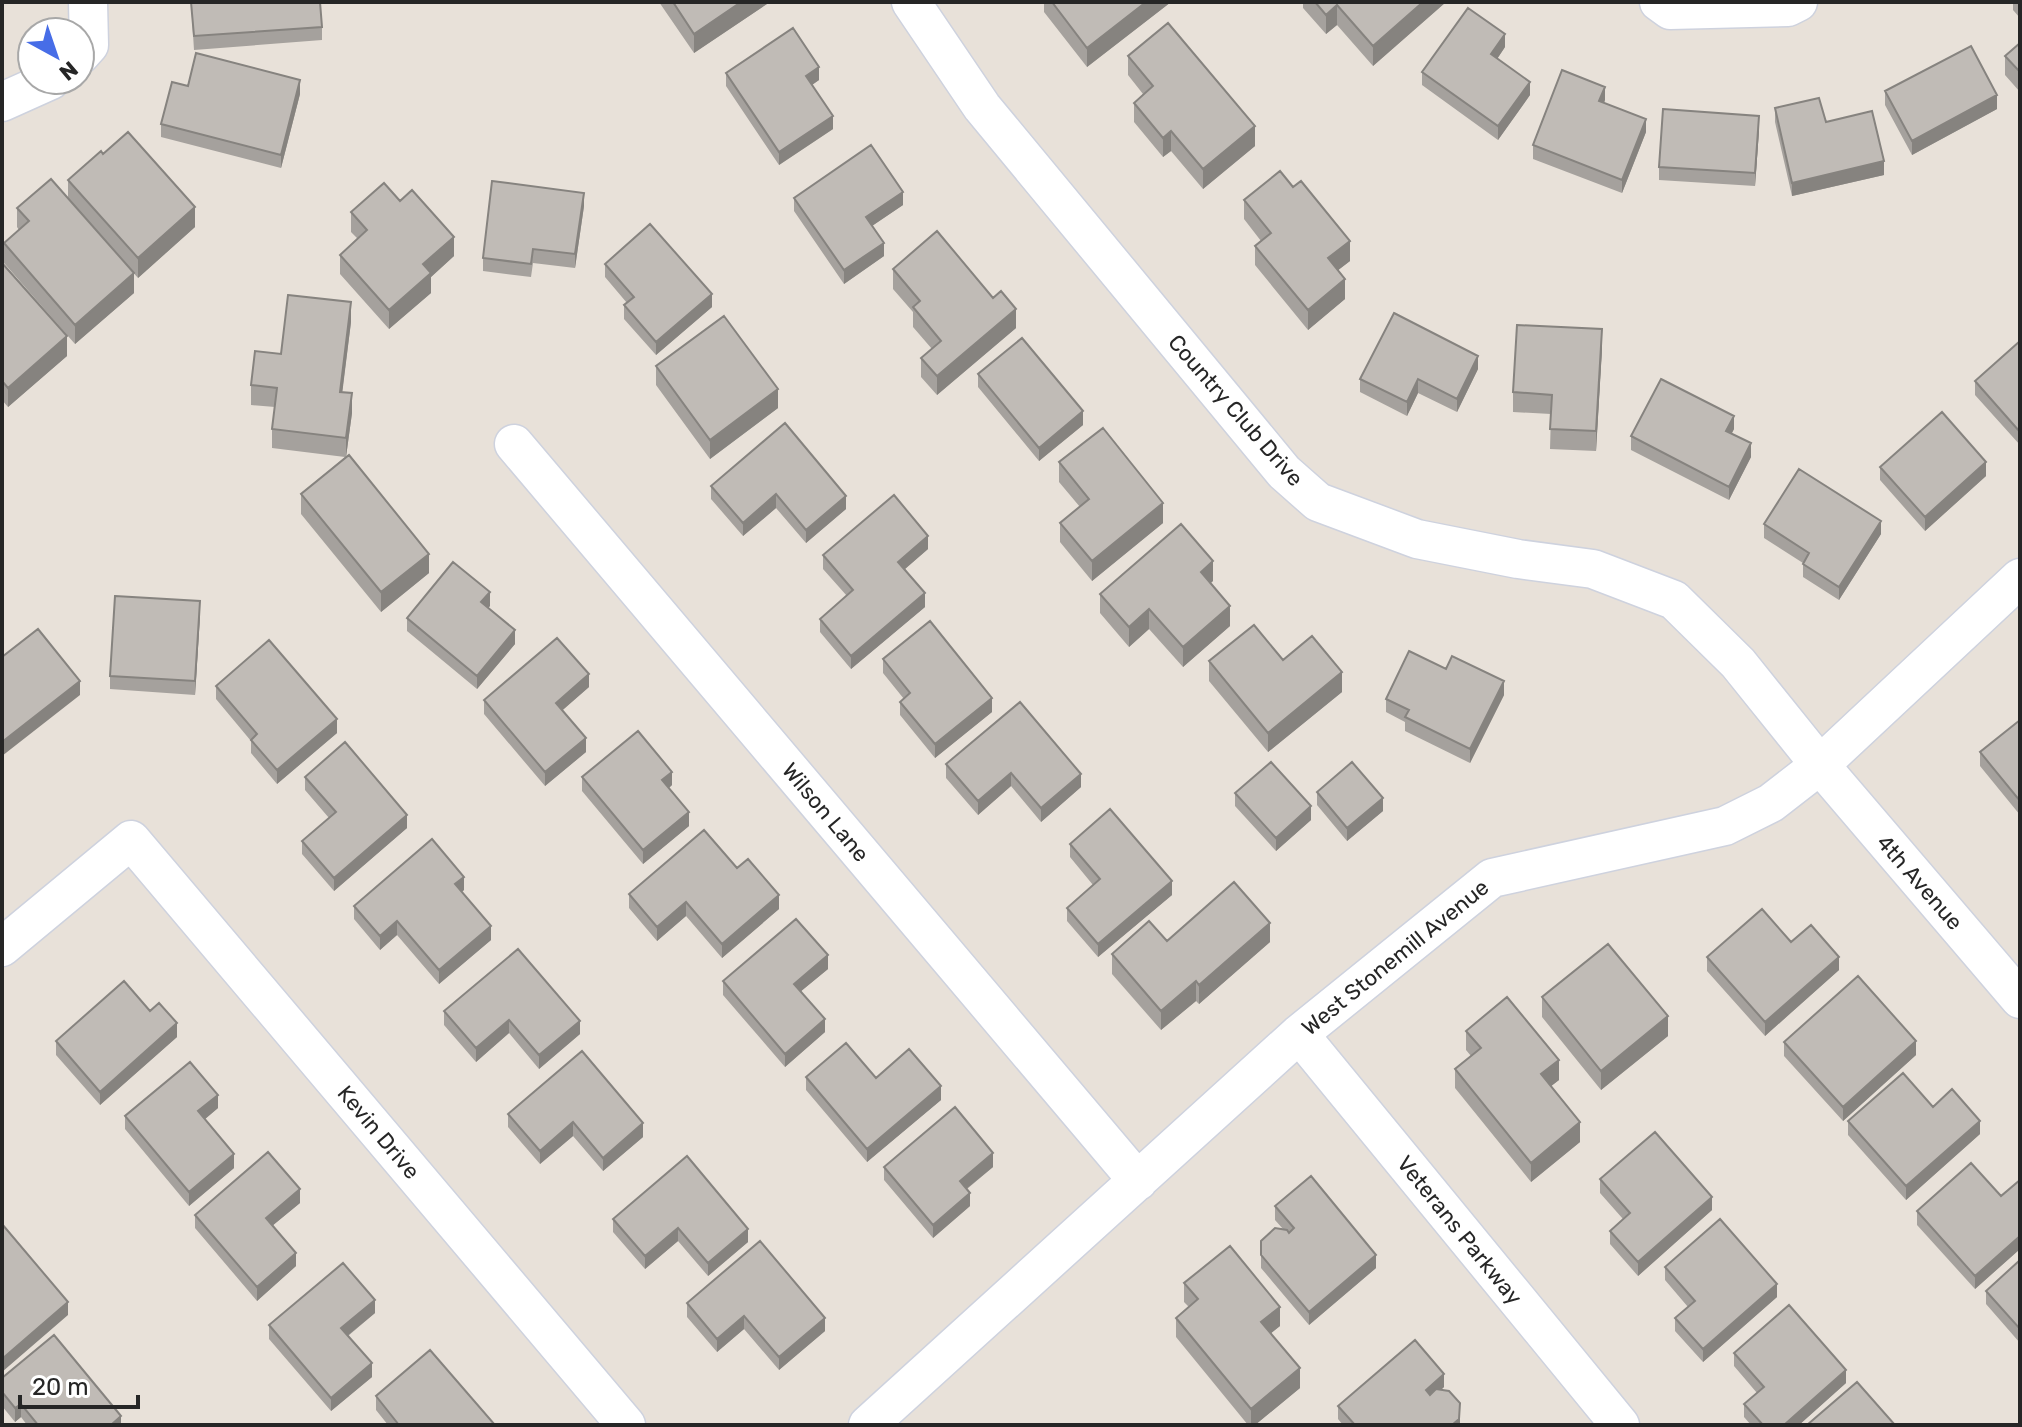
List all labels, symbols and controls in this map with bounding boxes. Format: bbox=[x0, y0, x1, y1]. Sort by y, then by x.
north arrow bbox=[16, 16, 96, 96]
text: N bbox=[54, 56, 83, 86]
street label: Country Club Drive bbox=[1162, 329, 1309, 492]
street label: Wilson Lane bbox=[776, 757, 875, 867]
street label: 4th Avenue bbox=[1871, 829, 1968, 936]
street label: West Stonemill Avenue bbox=[1296, 874, 1494, 1041]
street label: Kevin Drive bbox=[332, 1080, 425, 1185]
street label: Veterans Parkway bbox=[1391, 1150, 1528, 1310]
scale bar bbox=[20, 1359, 138, 1409]
text: 20 m bbox=[32, 1373, 89, 1401]

